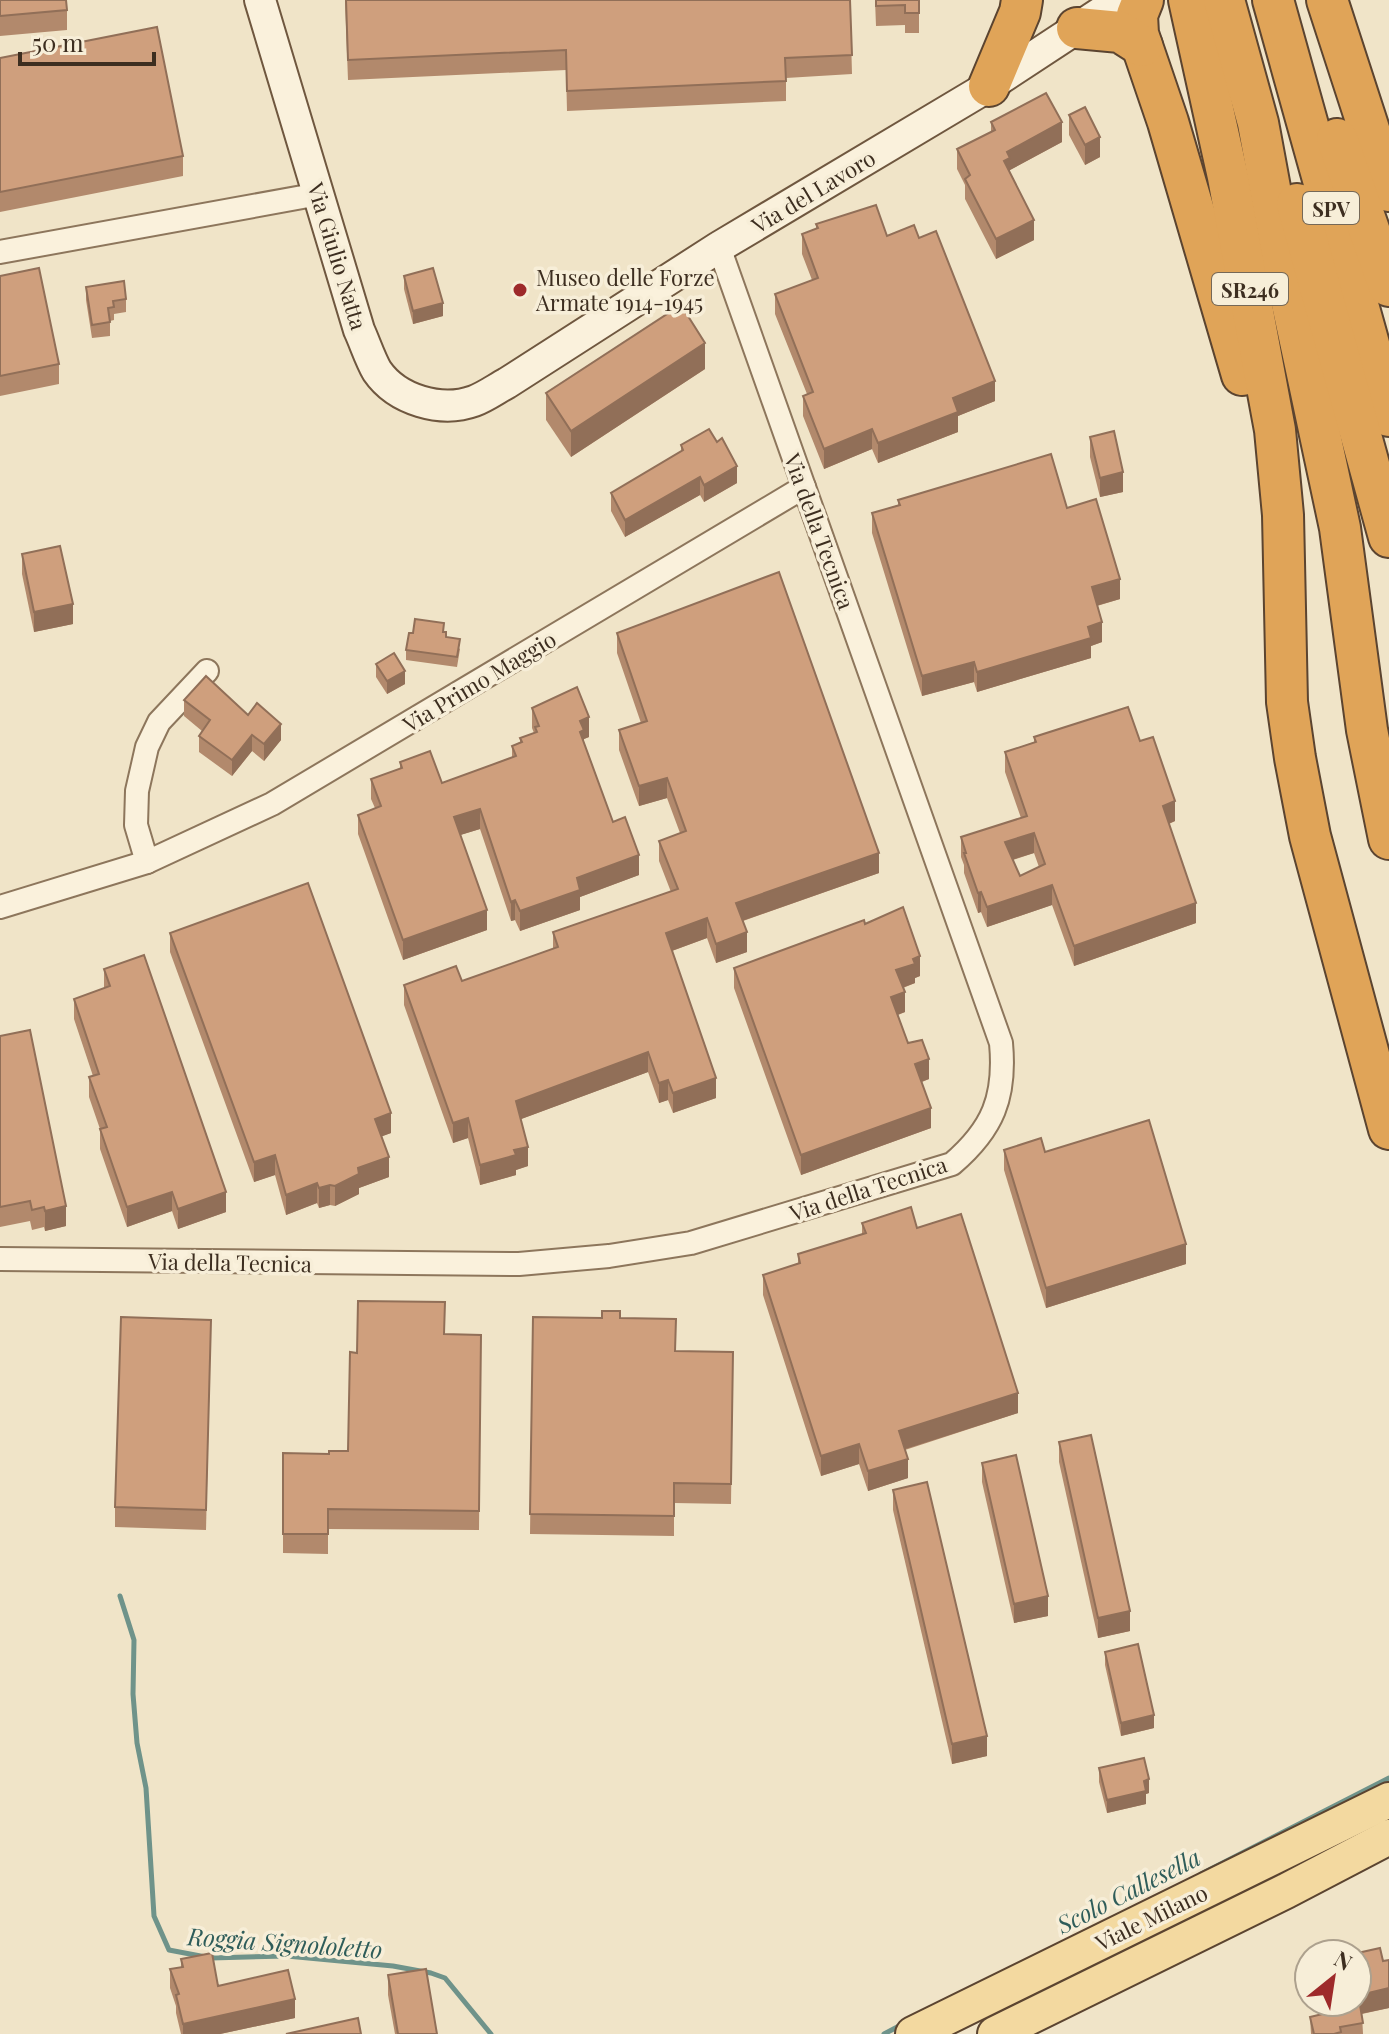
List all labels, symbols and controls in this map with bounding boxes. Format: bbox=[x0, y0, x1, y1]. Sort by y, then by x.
scale bar bbox=[20, 16, 154, 66]
text: 50 m bbox=[32, 26, 84, 58]
street label: Via del Lavoro bbox=[745, 142, 880, 240]
street label: Via Giulio Natta bbox=[301, 178, 375, 333]
road number: SPV bbox=[1303, 192, 1359, 224]
place label: Museo delle Forze Armate 1914-1945 bbox=[535, 262, 715, 317]
road number: SR246 bbox=[1212, 273, 1288, 305]
marker: Museo delle Forze Armate 1914-1945 bbox=[511, 281, 529, 299]
street label: Via della Tecnica bbox=[778, 448, 862, 613]
street label: Via Primo Maggio bbox=[396, 623, 561, 739]
street label: Via della Tecnica bbox=[785, 1148, 951, 1228]
street label: Via della Tecnica bbox=[147, 1246, 312, 1278]
water label: Scolo Callesella bbox=[1050, 1840, 1205, 1940]
street label: Viale Milano bbox=[1089, 1877, 1212, 1958]
water label: Roggia Signololetto bbox=[186, 1919, 383, 1965]
north arrow bbox=[1293, 1938, 1373, 2018]
text: N bbox=[1329, 1943, 1358, 1977]

